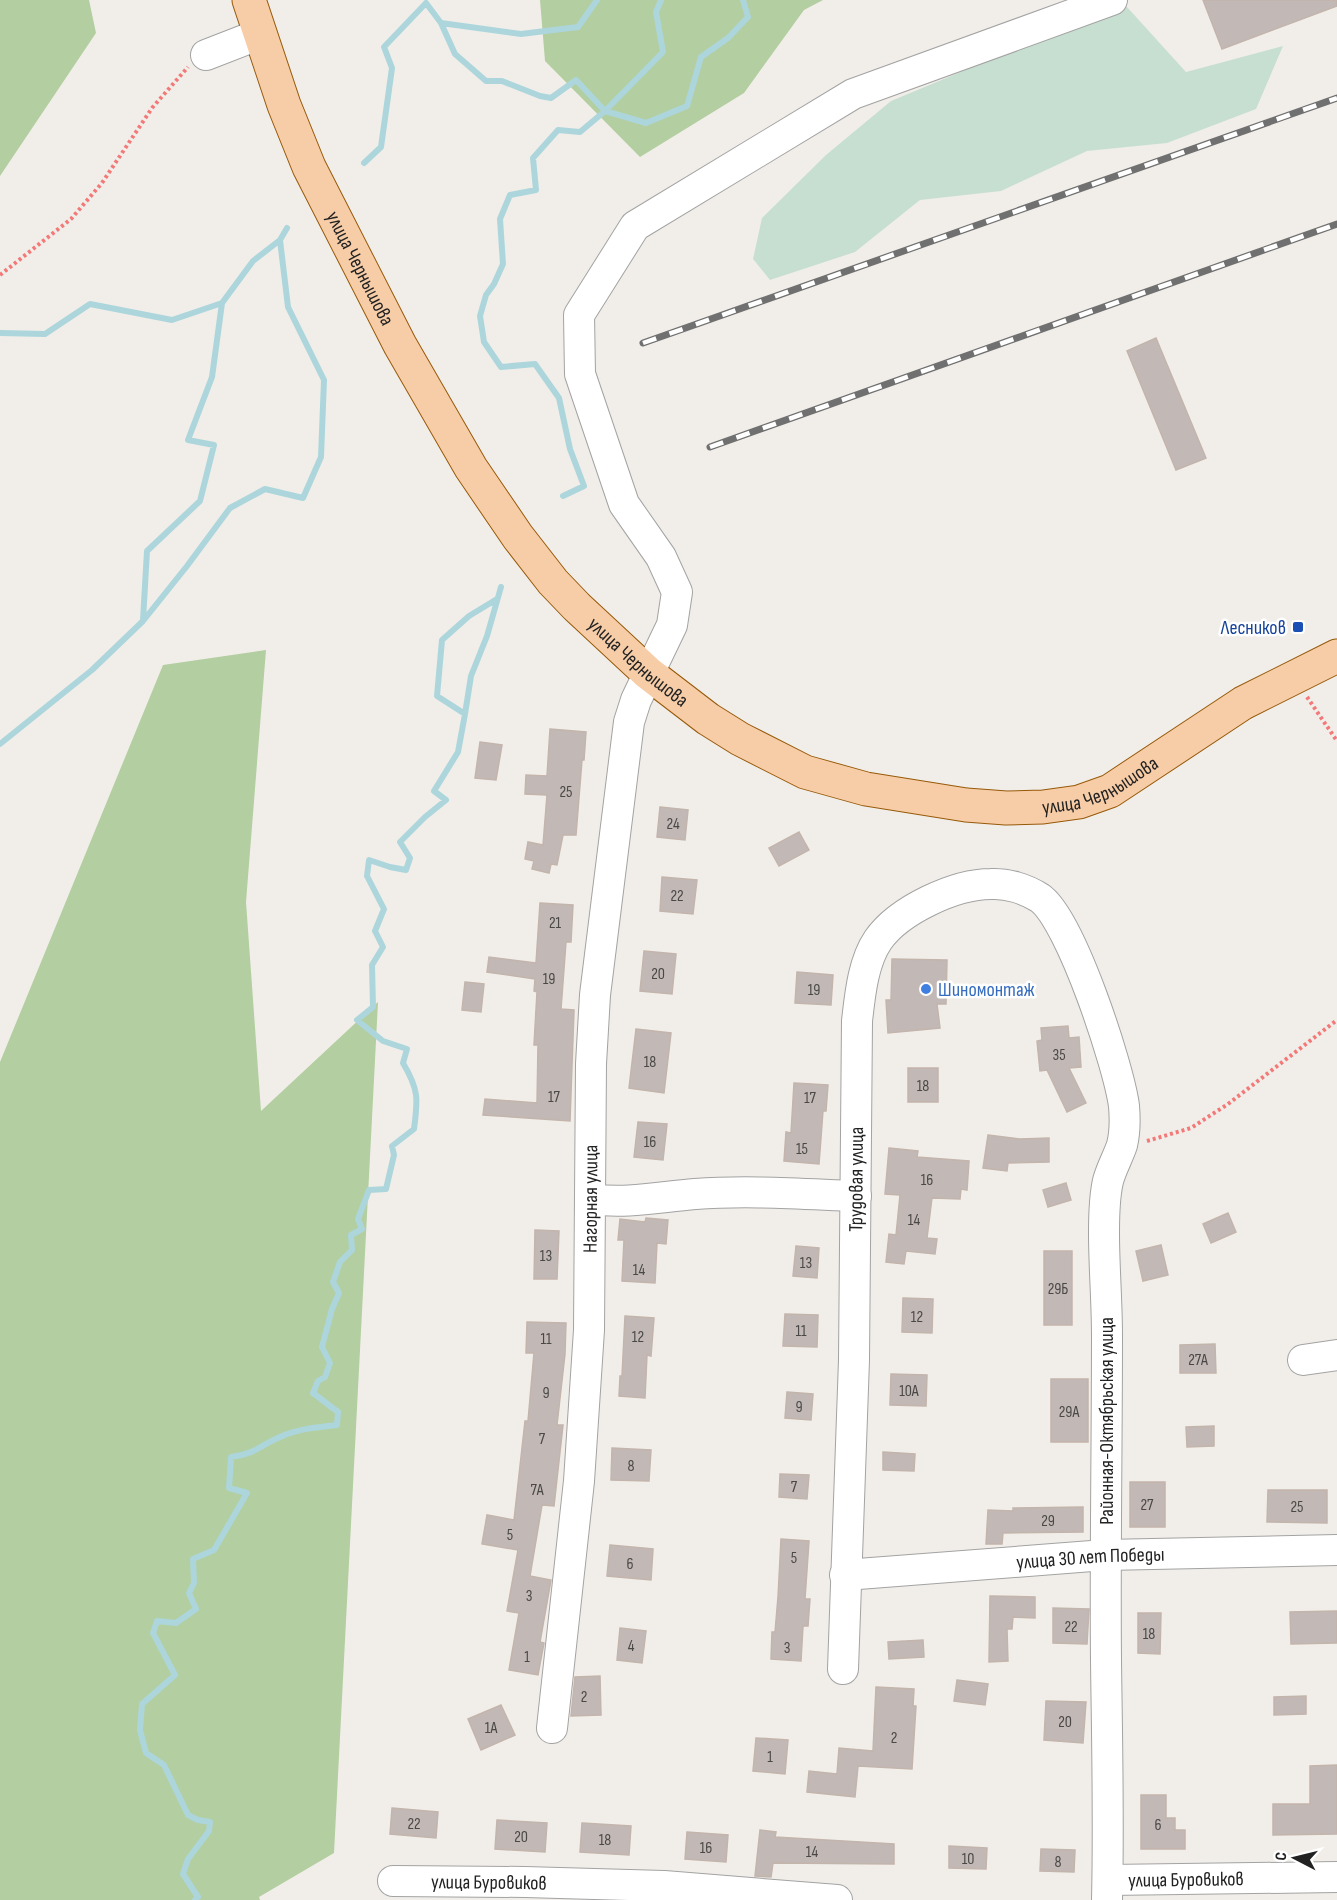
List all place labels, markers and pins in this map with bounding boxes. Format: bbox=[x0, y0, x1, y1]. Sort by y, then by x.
place label: Лесников bbox=[1220, 616, 1286, 640]
marker: Лесников bbox=[1291, 620, 1305, 634]
place label: Шиномонтаж bbox=[938, 978, 1035, 1002]
marker: Шиномонтаж bbox=[919, 982, 933, 996]

